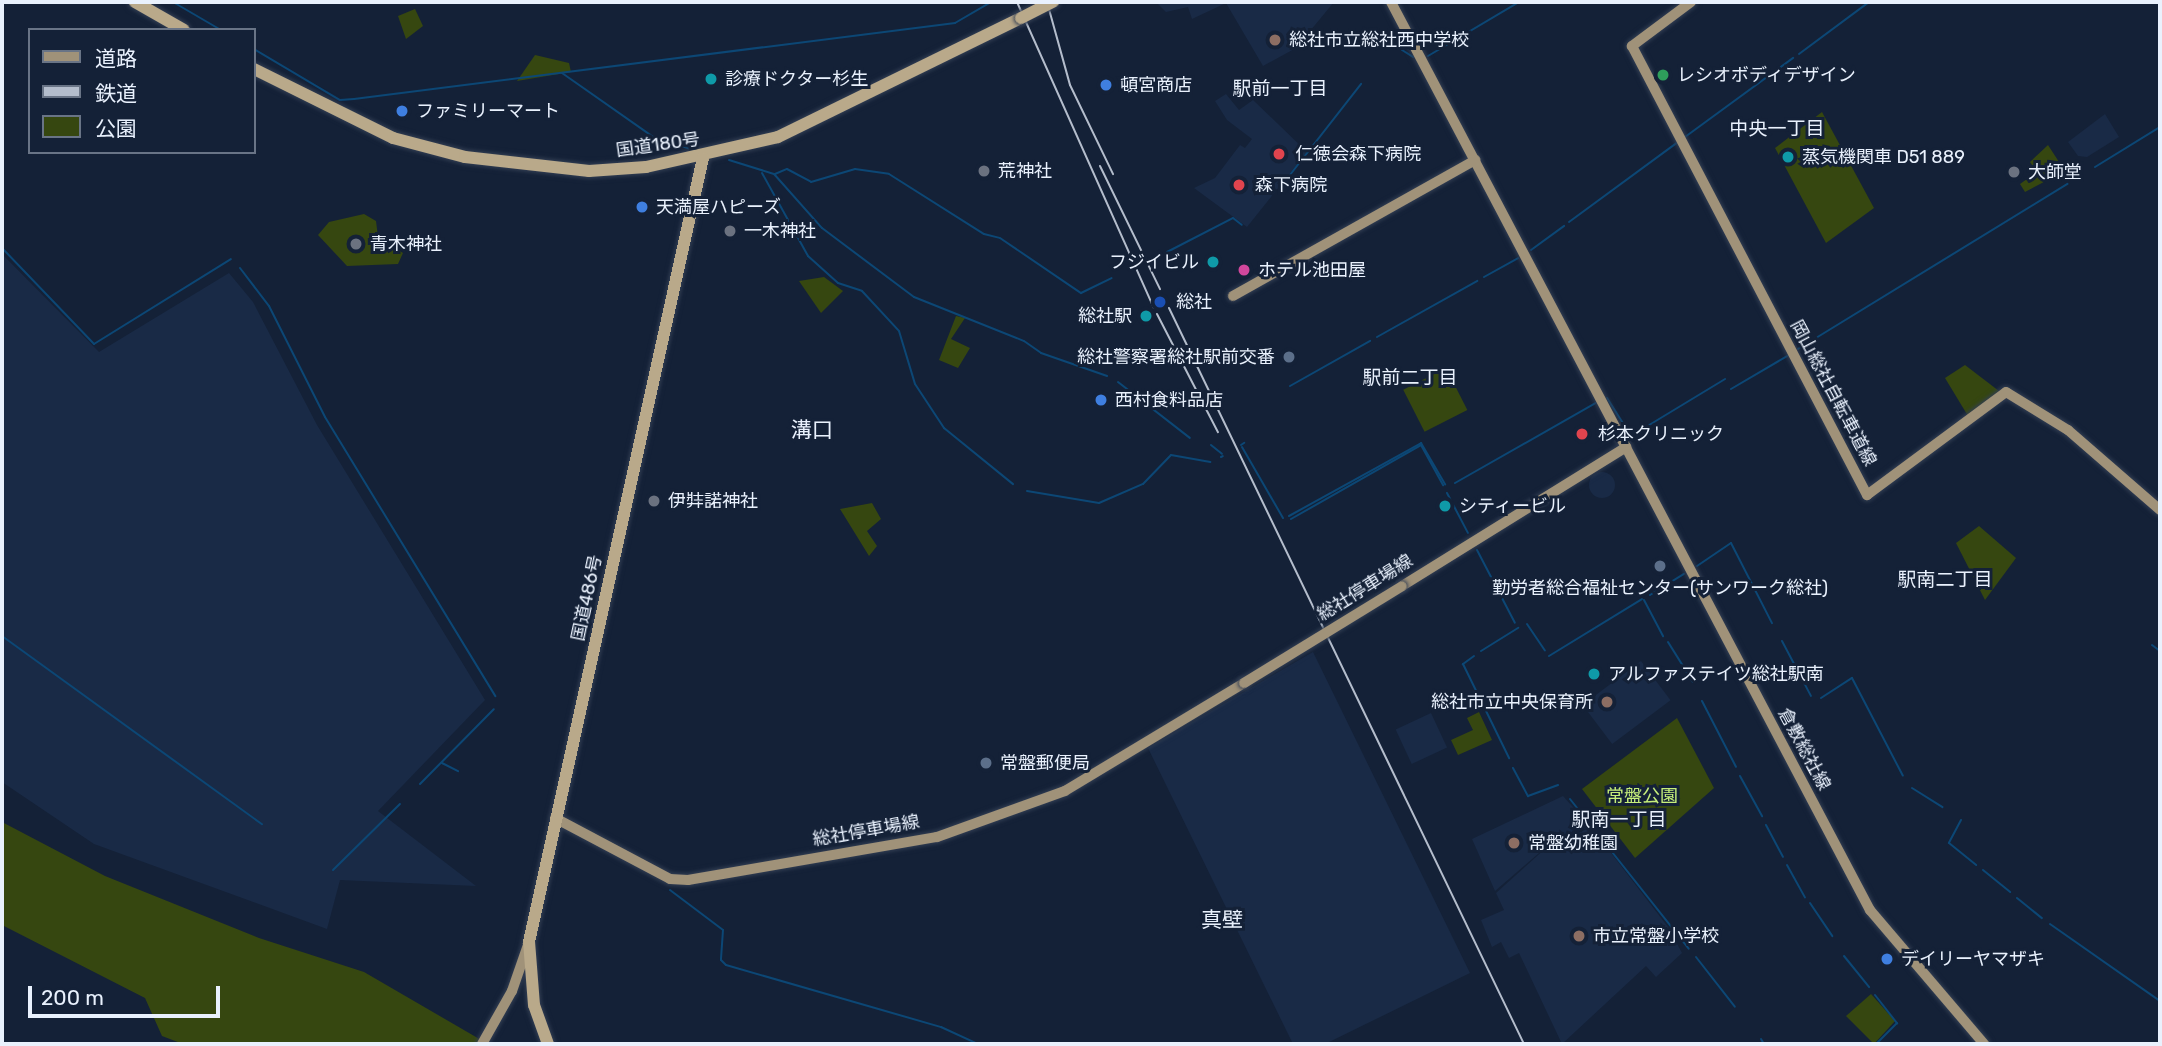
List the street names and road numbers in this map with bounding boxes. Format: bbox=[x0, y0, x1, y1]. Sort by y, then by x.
street label: 国道180号 bbox=[615, 128, 701, 162]
street label: 岡山総社自転車道線 bbox=[1785, 316, 1881, 470]
street label: 総社停車場線 bbox=[1313, 550, 1417, 626]
street label: 国道486号 bbox=[567, 553, 607, 643]
street label: 倉敷総社線 bbox=[1773, 704, 1835, 794]
street label: 総社停車場線 bbox=[811, 811, 921, 851]

